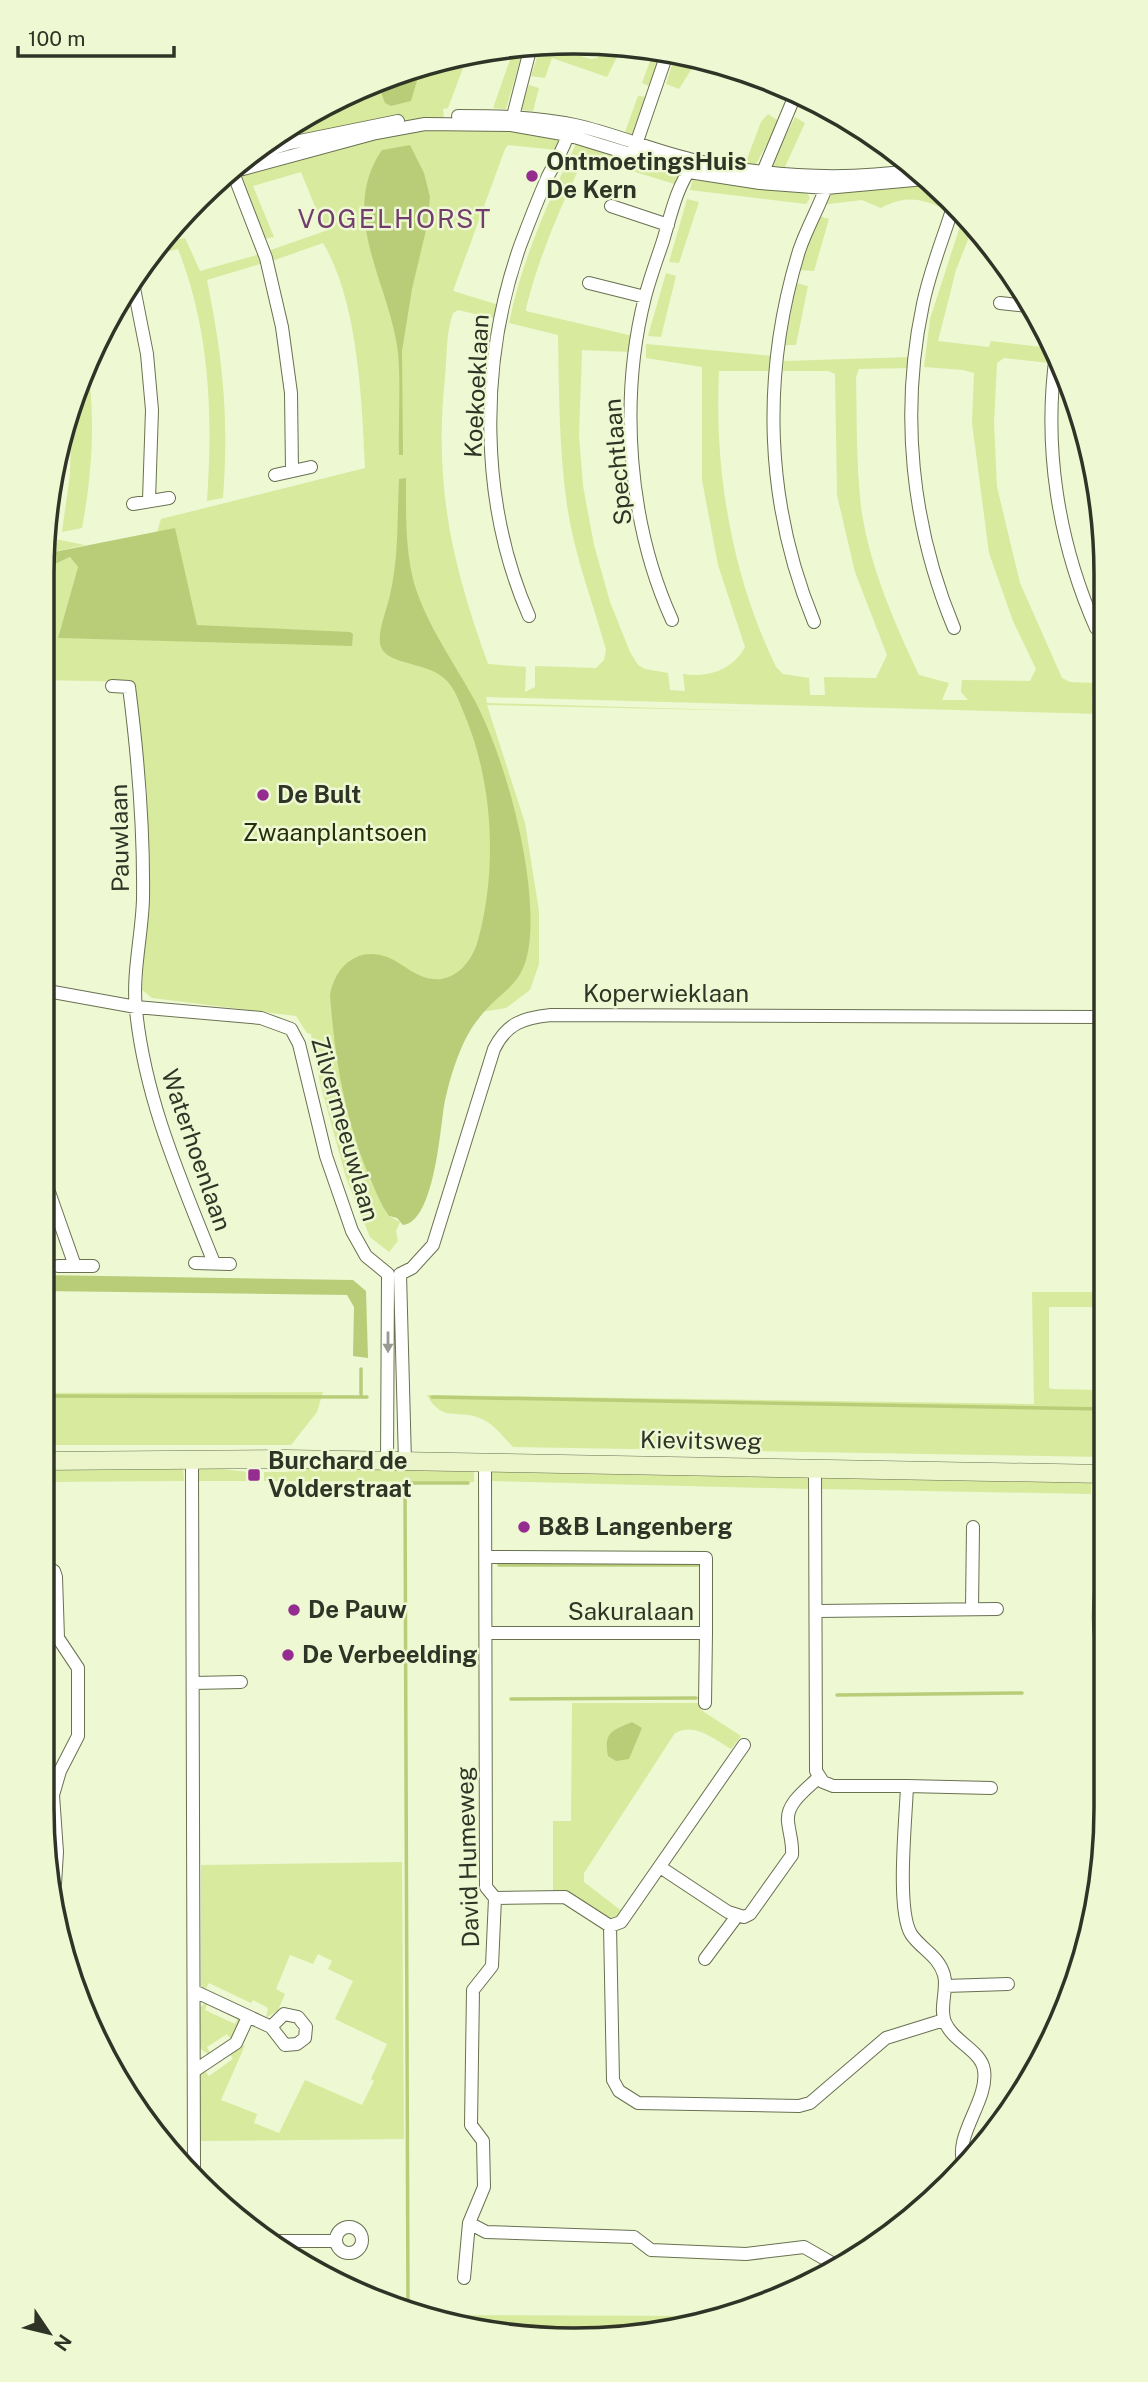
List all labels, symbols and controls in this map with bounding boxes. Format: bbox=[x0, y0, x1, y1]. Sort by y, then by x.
scale bar bbox=[18, 14, 173, 58]
text: 100 m bbox=[28, 26, 85, 51]
place label: OntmoetingsHuis De Kern bbox=[546, 147, 747, 203]
marker: OntmoetingsHuis De Kern bbox=[524, 168, 540, 184]
district label: VOGELHORST bbox=[298, 203, 492, 234]
street label: Koekoeklaan bbox=[458, 313, 494, 459]
street label: Spechtlaan bbox=[598, 398, 636, 527]
place label: De Bult bbox=[277, 780, 361, 808]
street label: Pauwlaan bbox=[104, 784, 134, 892]
marker: De Bult bbox=[255, 787, 271, 803]
park label: Zwaanplantsoen bbox=[243, 818, 427, 846]
street label: Koperwieklaan bbox=[583, 979, 749, 1007]
street label: Zilvermeeuwlaan bbox=[306, 1033, 386, 1224]
street label: Waterhoenlaan bbox=[156, 1065, 238, 1234]
one-way arrow bbox=[382, 1331, 394, 1353]
street label: Kievitsweg bbox=[640, 1425, 762, 1455]
place label: Burchard de Volderstraat bbox=[268, 1446, 412, 1502]
marker: Burchard de Volderstraat bbox=[246, 1467, 262, 1483]
place label: B&B Langenberg bbox=[538, 1512, 732, 1540]
marker: B&B Langenberg bbox=[516, 1519, 532, 1535]
place label: De Pauw bbox=[308, 1595, 407, 1623]
street label: Sakuralaan bbox=[568, 1597, 694, 1625]
marker: De Pauw bbox=[286, 1602, 302, 1618]
place label: De Verbeelding bbox=[302, 1640, 477, 1668]
marker: De Verbeelding bbox=[280, 1647, 296, 1663]
street label: David Humeweg bbox=[450, 1766, 484, 1948]
north arrow bbox=[14, 2298, 84, 2368]
text: N bbox=[50, 2330, 76, 2355]

